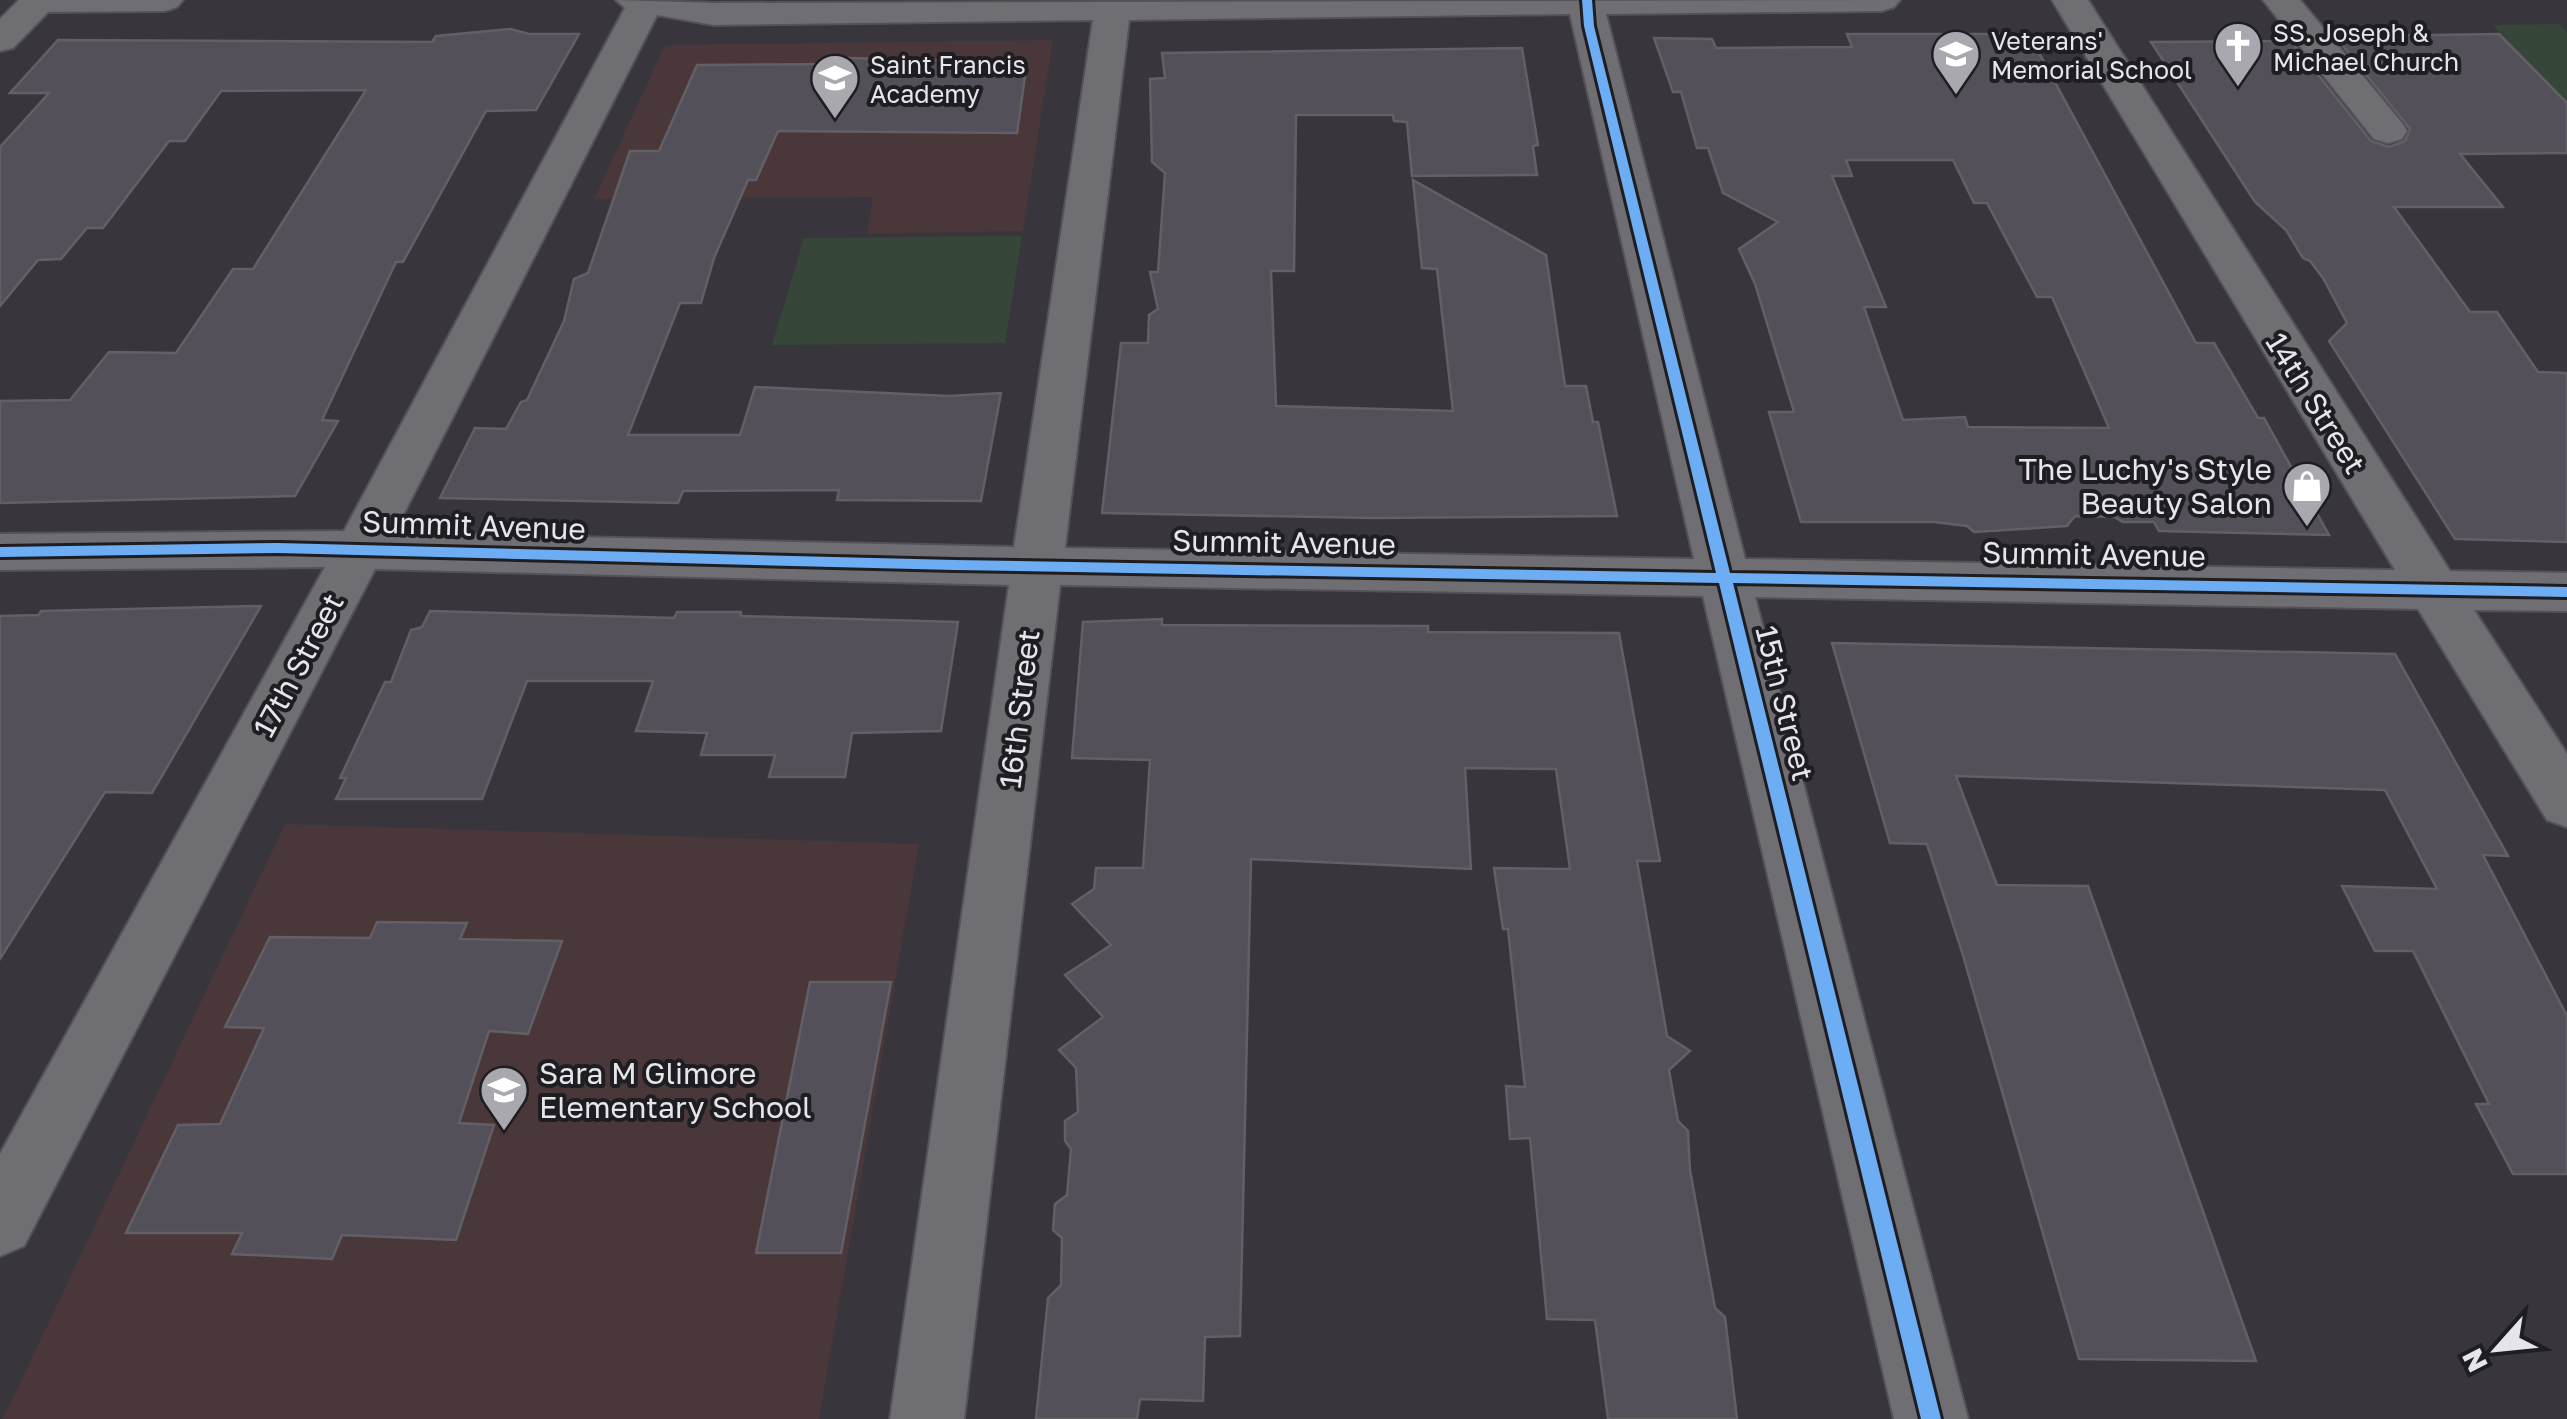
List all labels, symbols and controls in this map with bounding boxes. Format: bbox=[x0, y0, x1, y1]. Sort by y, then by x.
place label: SS. Joseph & Michael Church bbox=[2273, 17, 2459, 77]
church icon: SS. Joseph & Michael Church bbox=[2212, 20, 2264, 88]
place label: Veterans' Memorial School bbox=[1991, 25, 2192, 85]
school or university icon: Veterans' Memorial School bbox=[1930, 28, 1982, 96]
place label: Saint Francis Academy bbox=[870, 49, 1026, 109]
school or university icon: Saint Francis Academy bbox=[809, 52, 861, 120]
street label: 14th Street bbox=[2258, 326, 2374, 480]
place label: The Luchy's Style Beauty Salon bbox=[2019, 451, 2272, 521]
shop icon: The Luchy's Style Beauty Salon bbox=[2281, 460, 2333, 528]
street label: Summit Avenue bbox=[361, 503, 587, 547]
street label: Summit Avenue bbox=[1172, 522, 1396, 562]
street label: Summit Avenue bbox=[1982, 534, 2206, 574]
street label: 17th Street bbox=[245, 587, 351, 743]
street label: 15th Street bbox=[1748, 622, 1822, 784]
street label: 16th Street bbox=[991, 628, 1047, 790]
place label: Sara M Glimore Elementary School bbox=[539, 1055, 812, 1125]
school or university icon: Sara M Glimore Elementary School bbox=[478, 1064, 530, 1132]
north arrow bbox=[2447, 1299, 2547, 1399]
text: N bbox=[2455, 1344, 2494, 1378]

